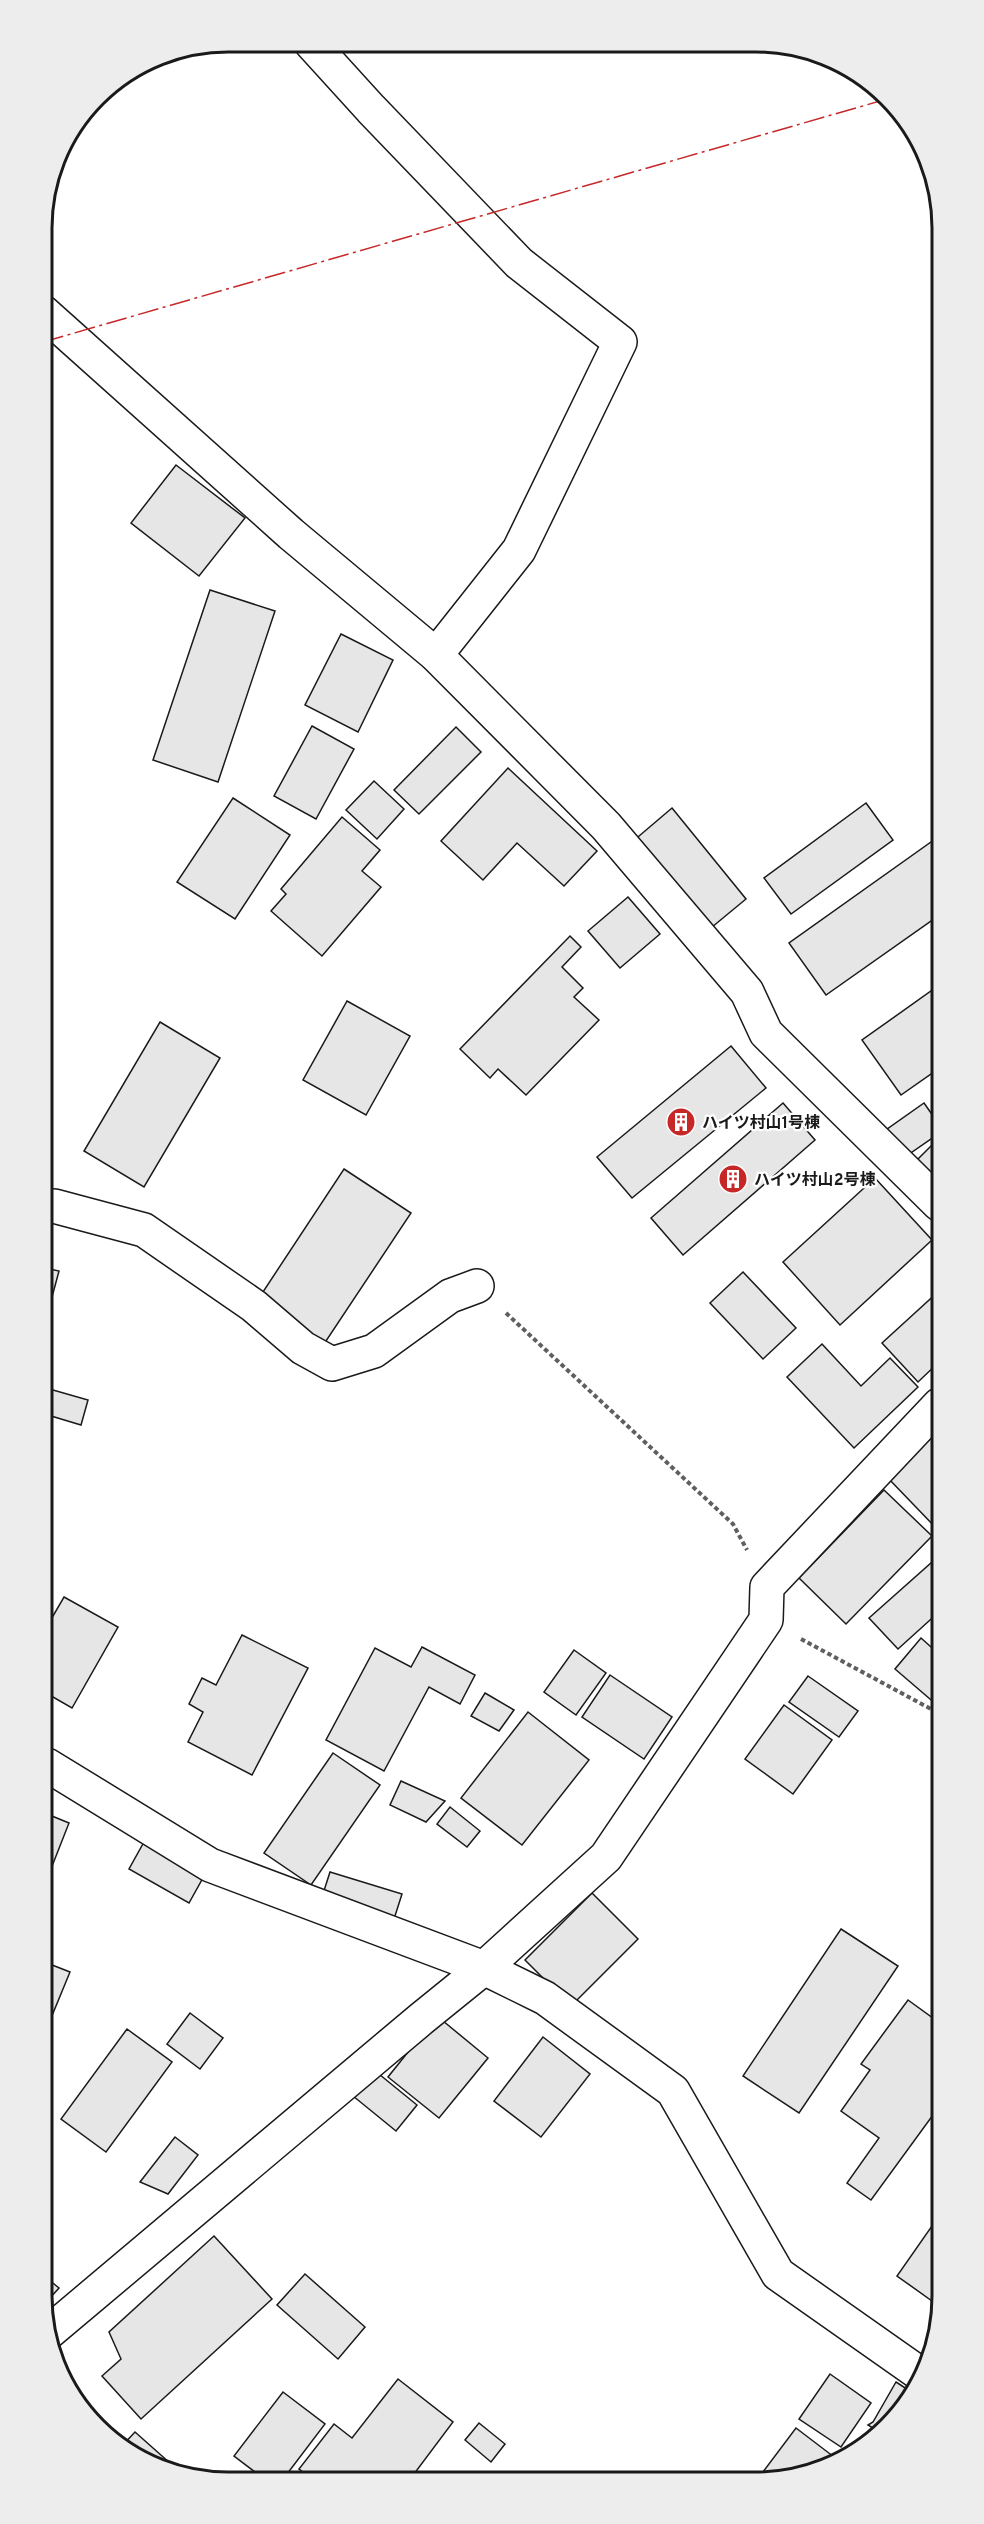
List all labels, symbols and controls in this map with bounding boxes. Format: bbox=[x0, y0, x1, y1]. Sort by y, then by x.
building icon: ハイツ村山1号棟 bbox=[665, 1106, 697, 1138]
place label: ハイツ村山1号棟 bbox=[702, 1113, 820, 1134]
building icon: ハイツ村山2号棟 bbox=[717, 1163, 749, 1195]
place label: ハイツ村山2号棟 bbox=[754, 1170, 875, 1191]

